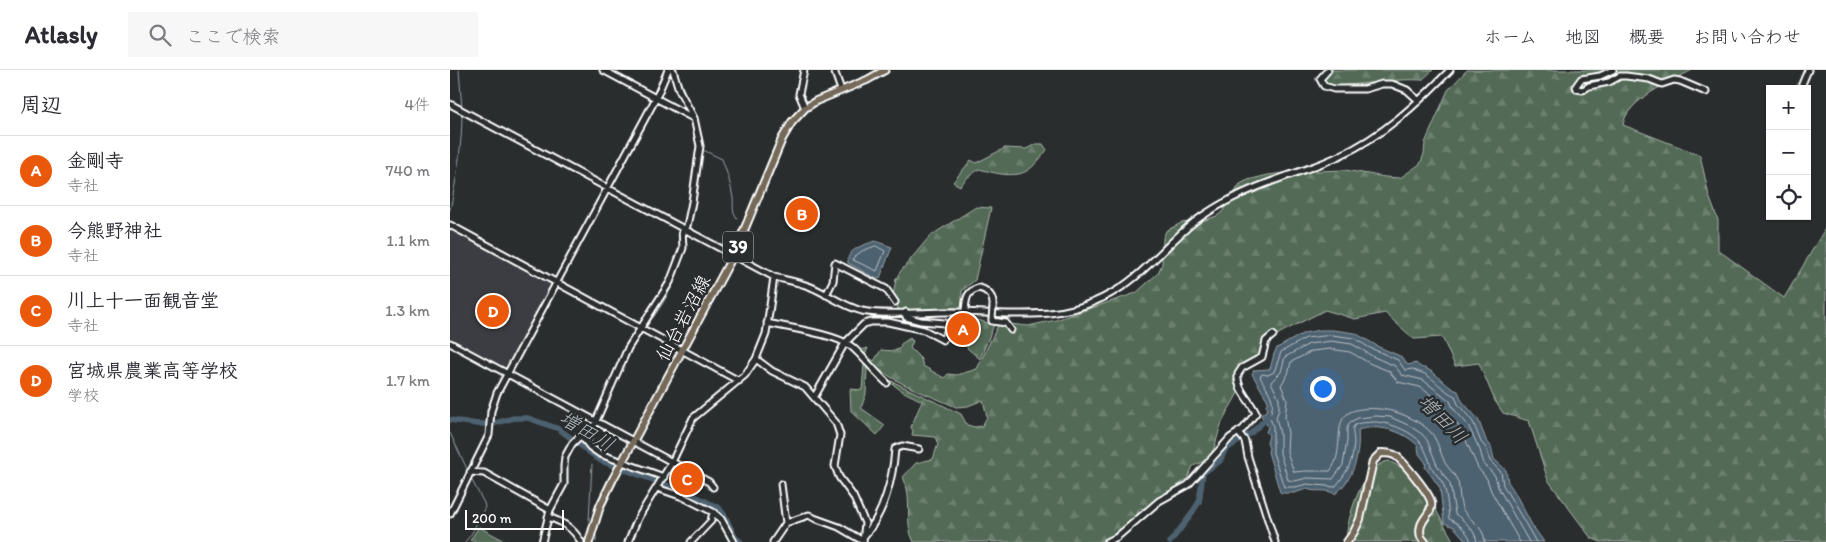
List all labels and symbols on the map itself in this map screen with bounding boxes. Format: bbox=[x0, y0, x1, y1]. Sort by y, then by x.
pin: B bbox=[786, 195, 818, 233]
road number: 39 bbox=[723, 232, 753, 262]
street label: 仙台岩沼線 bbox=[651, 271, 715, 365]
pin: D bbox=[477, 292, 509, 330]
pin: A bbox=[947, 310, 979, 348]
your location bbox=[1310, 376, 1336, 402]
water label: 増田川 bbox=[1414, 389, 1472, 449]
water label: 増田川 bbox=[555, 405, 619, 457]
pin: C bbox=[671, 460, 703, 498]
scale bar bbox=[465, 507, 564, 530]

